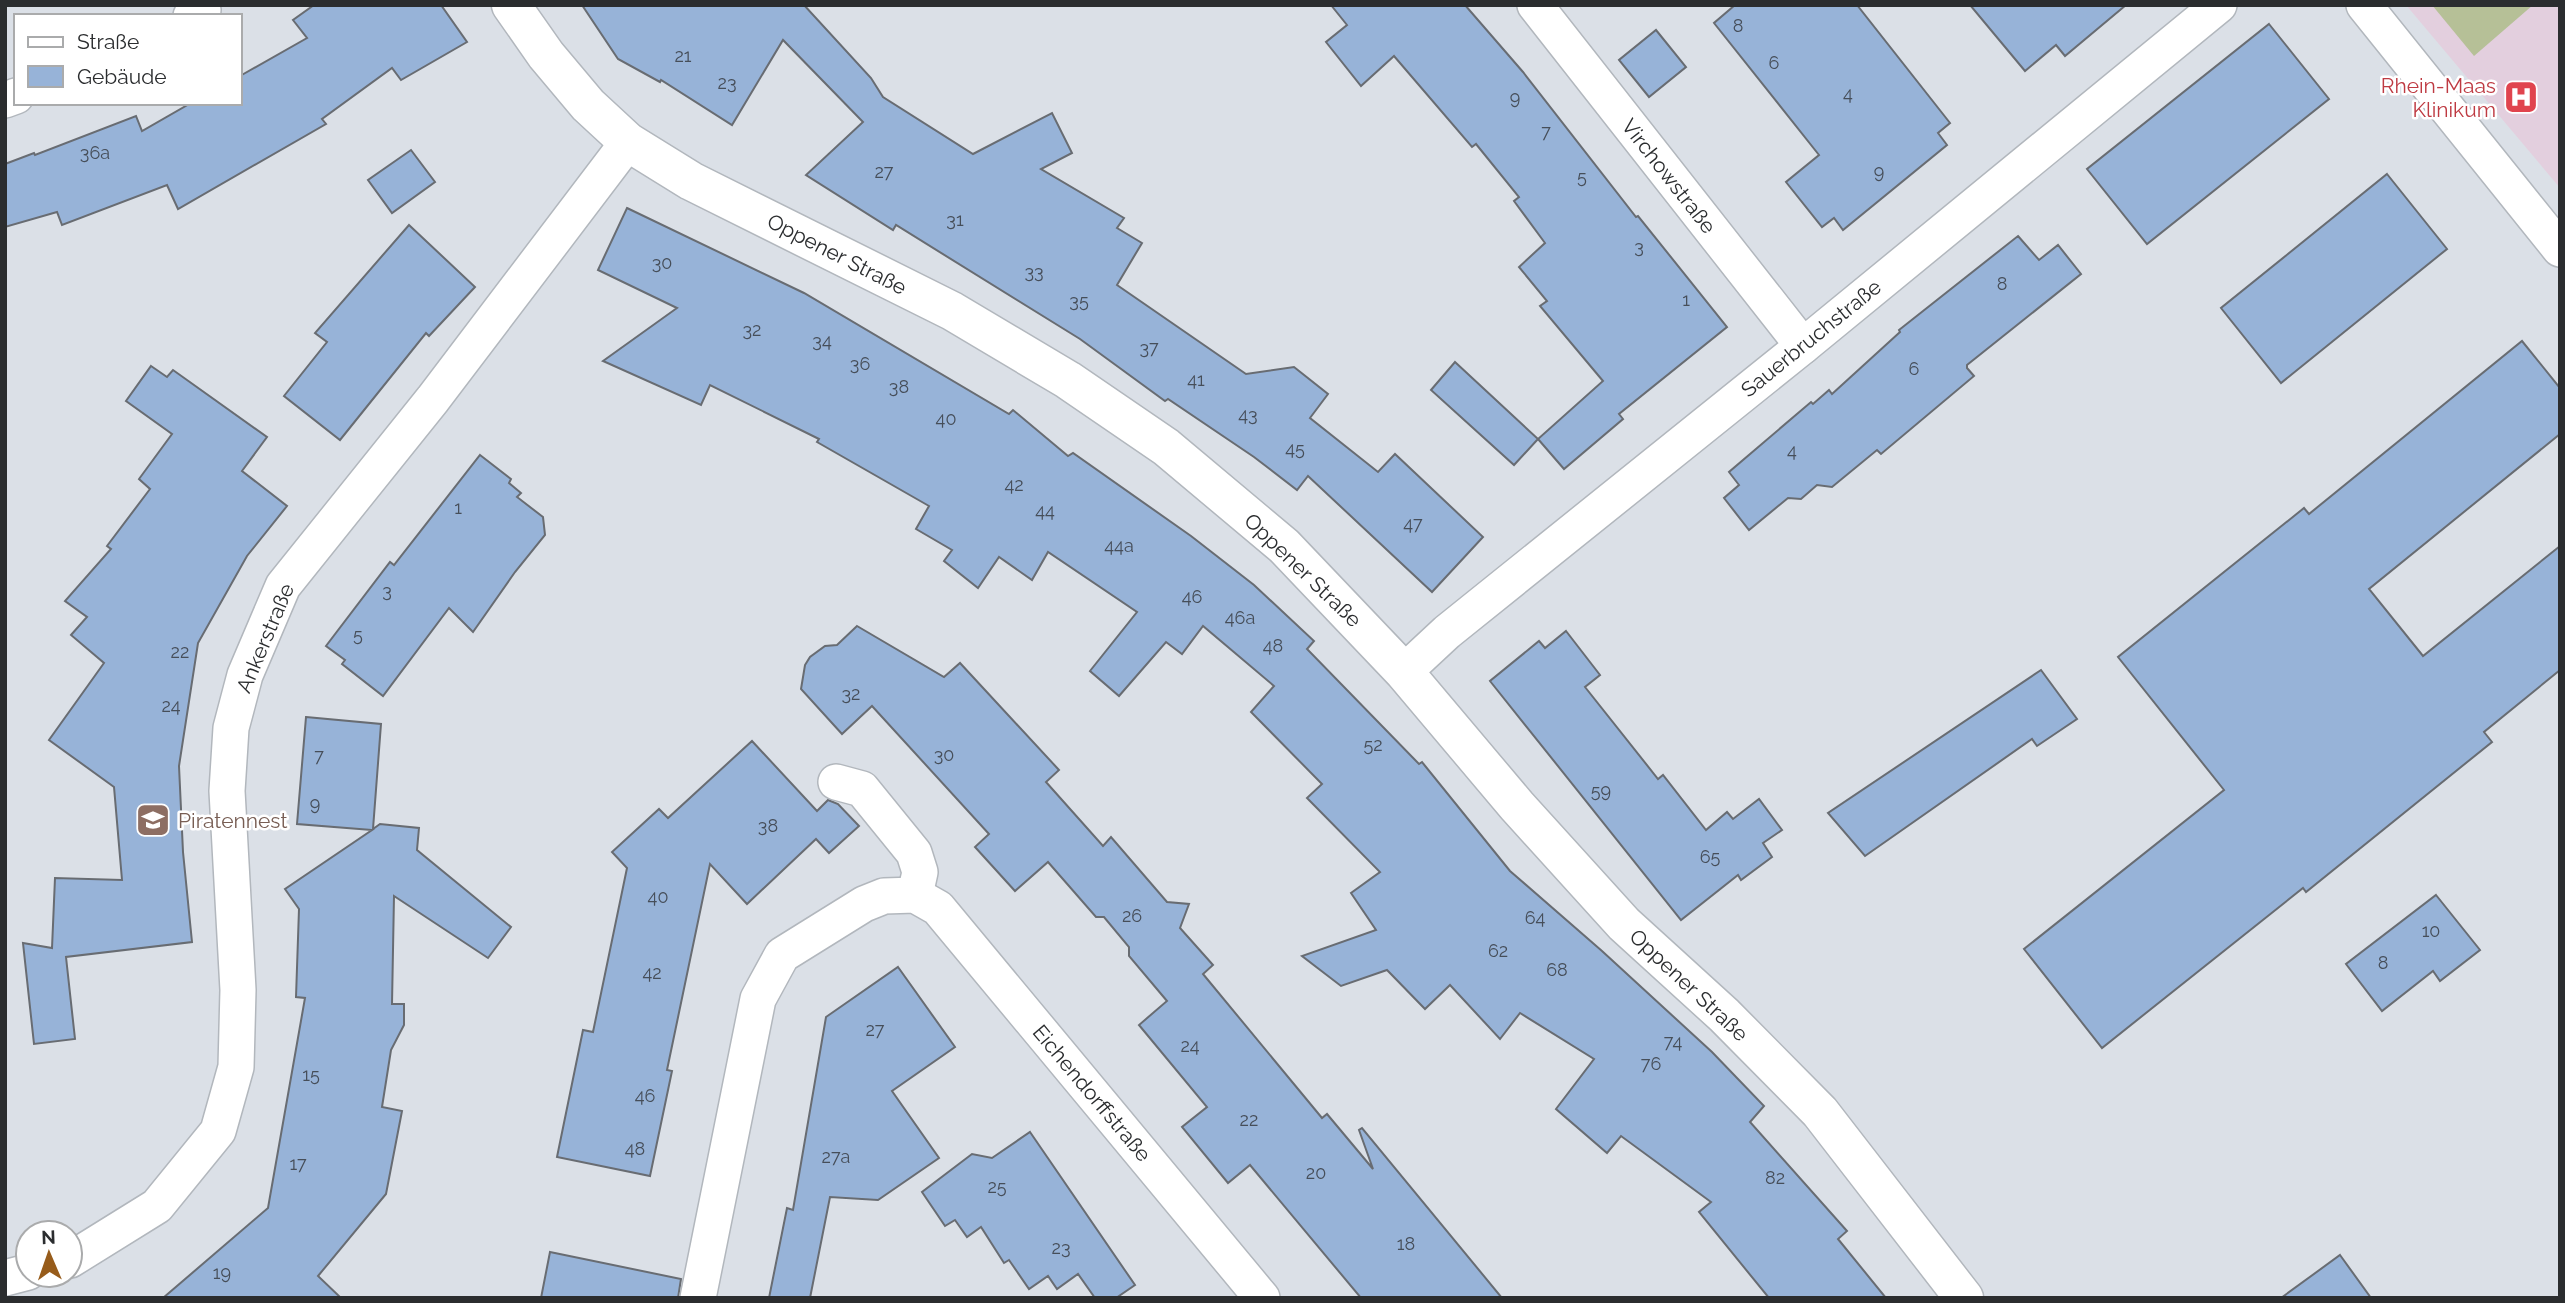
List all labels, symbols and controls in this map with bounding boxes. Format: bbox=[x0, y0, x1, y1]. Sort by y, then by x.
legend bbox=[14, 14, 242, 105]
house number: 8 bbox=[1733, 15, 1743, 36]
text: Straße bbox=[77, 29, 139, 54]
house number: 21 bbox=[674, 45, 692, 66]
house number: 6 bbox=[1769, 52, 1780, 73]
text: Gebäude bbox=[77, 64, 167, 89]
house number: 23 bbox=[718, 72, 737, 93]
place label: Rhein-Maas Klinikum bbox=[2381, 73, 2496, 122]
hospital icon: Rhein-Maas Klinikum bbox=[2502, 78, 2540, 116]
house number: 4 bbox=[1843, 83, 1853, 104]
house number: 9 bbox=[1510, 87, 1520, 108]
street label: Virchowstraße bbox=[1617, 114, 1721, 238]
house number: 7 bbox=[1541, 121, 1551, 142]
house number: 36a bbox=[80, 142, 110, 163]
house number: 27 bbox=[874, 161, 894, 182]
house number: 9 bbox=[1874, 161, 1884, 182]
house number: 5 bbox=[1577, 166, 1587, 187]
street label: Oppener Straße bbox=[763, 208, 911, 300]
house number: 31 bbox=[946, 209, 964, 230]
house number: 3 bbox=[1634, 236, 1644, 257]
house number: 30 bbox=[652, 252, 672, 273]
house number: 33 bbox=[1024, 261, 1044, 282]
house number: 8 bbox=[1997, 273, 2007, 294]
street label: Sauerbruchstraße bbox=[1736, 274, 1886, 402]
house number: 1 bbox=[1682, 289, 1690, 310]
house number: 35 bbox=[1069, 290, 1089, 311]
house number: 32 bbox=[743, 319, 762, 340]
house number: 34 bbox=[812, 330, 832, 351]
house number: 37 bbox=[1139, 337, 1159, 358]
house number: 36 bbox=[850, 353, 870, 374]
house number: 6 bbox=[1909, 358, 1920, 379]
house number: 41 bbox=[1187, 369, 1205, 390]
house number: 38 bbox=[889, 376, 909, 397]
house number: 43 bbox=[1238, 404, 1258, 425]
house number: 40 bbox=[936, 408, 956, 429]
house number: 45 bbox=[1285, 438, 1305, 459]
house number: 4 bbox=[1787, 440, 1797, 461]
house number: 42 bbox=[1004, 474, 1024, 495]
house number: 1 bbox=[454, 497, 462, 518]
house number: 44 bbox=[1035, 500, 1055, 521]
street label: Oppener Straße bbox=[1239, 508, 1367, 632]
house number: 47 bbox=[1403, 513, 1423, 534]
house number: 44a bbox=[1104, 535, 1134, 556]
street label: Ankerstraße bbox=[231, 579, 299, 697]
house number: 3 bbox=[382, 580, 392, 601]
house number: 46 bbox=[1182, 586, 1202, 607]
house number: 46a bbox=[1225, 607, 1255, 628]
house number: 5 bbox=[353, 624, 363, 645]
house number: 48 bbox=[1263, 635, 1283, 656]
house number: 22 bbox=[171, 641, 189, 662]
house number: 32 bbox=[842, 683, 861, 704]
house number: 24 bbox=[161, 695, 181, 716]
house number: 52 bbox=[1363, 734, 1383, 755]
house number: 30 bbox=[934, 744, 954, 765]
house number: 7 bbox=[314, 745, 324, 766]
house number: 59 bbox=[1591, 780, 1611, 801]
house number: 9 bbox=[310, 793, 320, 814]
school or university icon: Piratennest bbox=[134, 801, 172, 839]
place label: Piratennest bbox=[178, 808, 288, 833]
house number: 38 bbox=[758, 815, 778, 836]
house number: 65 bbox=[1700, 846, 1721, 867]
house number: 40 bbox=[648, 886, 668, 907]
house number: 26 bbox=[1122, 905, 1142, 926]
house number: 64 bbox=[1525, 907, 1546, 928]
house number: 10 bbox=[2422, 920, 2440, 941]
street label: Oppener Straße bbox=[1625, 924, 1753, 1046]
house number: 62 bbox=[1488, 940, 1508, 961]
house number: 8 bbox=[2378, 952, 2388, 973]
house number: 68 bbox=[1546, 959, 1568, 980]
house number: 42 bbox=[642, 962, 662, 983]
house number: 27 bbox=[865, 1019, 885, 1040]
street label: Eichendorffstraße bbox=[1028, 1020, 1156, 1166]
house number: 74 bbox=[1664, 1031, 1682, 1052]
house number: 24 bbox=[1180, 1035, 1200, 1056]
house number: 76 bbox=[1641, 1053, 1661, 1074]
house number: 15 bbox=[302, 1064, 320, 1085]
house number: 46 bbox=[635, 1085, 655, 1106]
house number: 22 bbox=[1240, 1109, 1258, 1130]
house number: 48 bbox=[625, 1138, 645, 1159]
house number: 27a bbox=[822, 1146, 850, 1167]
house number: 17 bbox=[289, 1153, 307, 1174]
house number: 20 bbox=[1306, 1162, 1326, 1183]
house number: 82 bbox=[1765, 1167, 1785, 1188]
house number: 25 bbox=[987, 1176, 1007, 1197]
north arrow bbox=[14, 1219, 84, 1289]
text: N bbox=[41, 1226, 56, 1248]
house number: 18 bbox=[1397, 1233, 1415, 1254]
house number: 23 bbox=[1052, 1237, 1071, 1258]
house number: 19 bbox=[213, 1262, 231, 1283]

